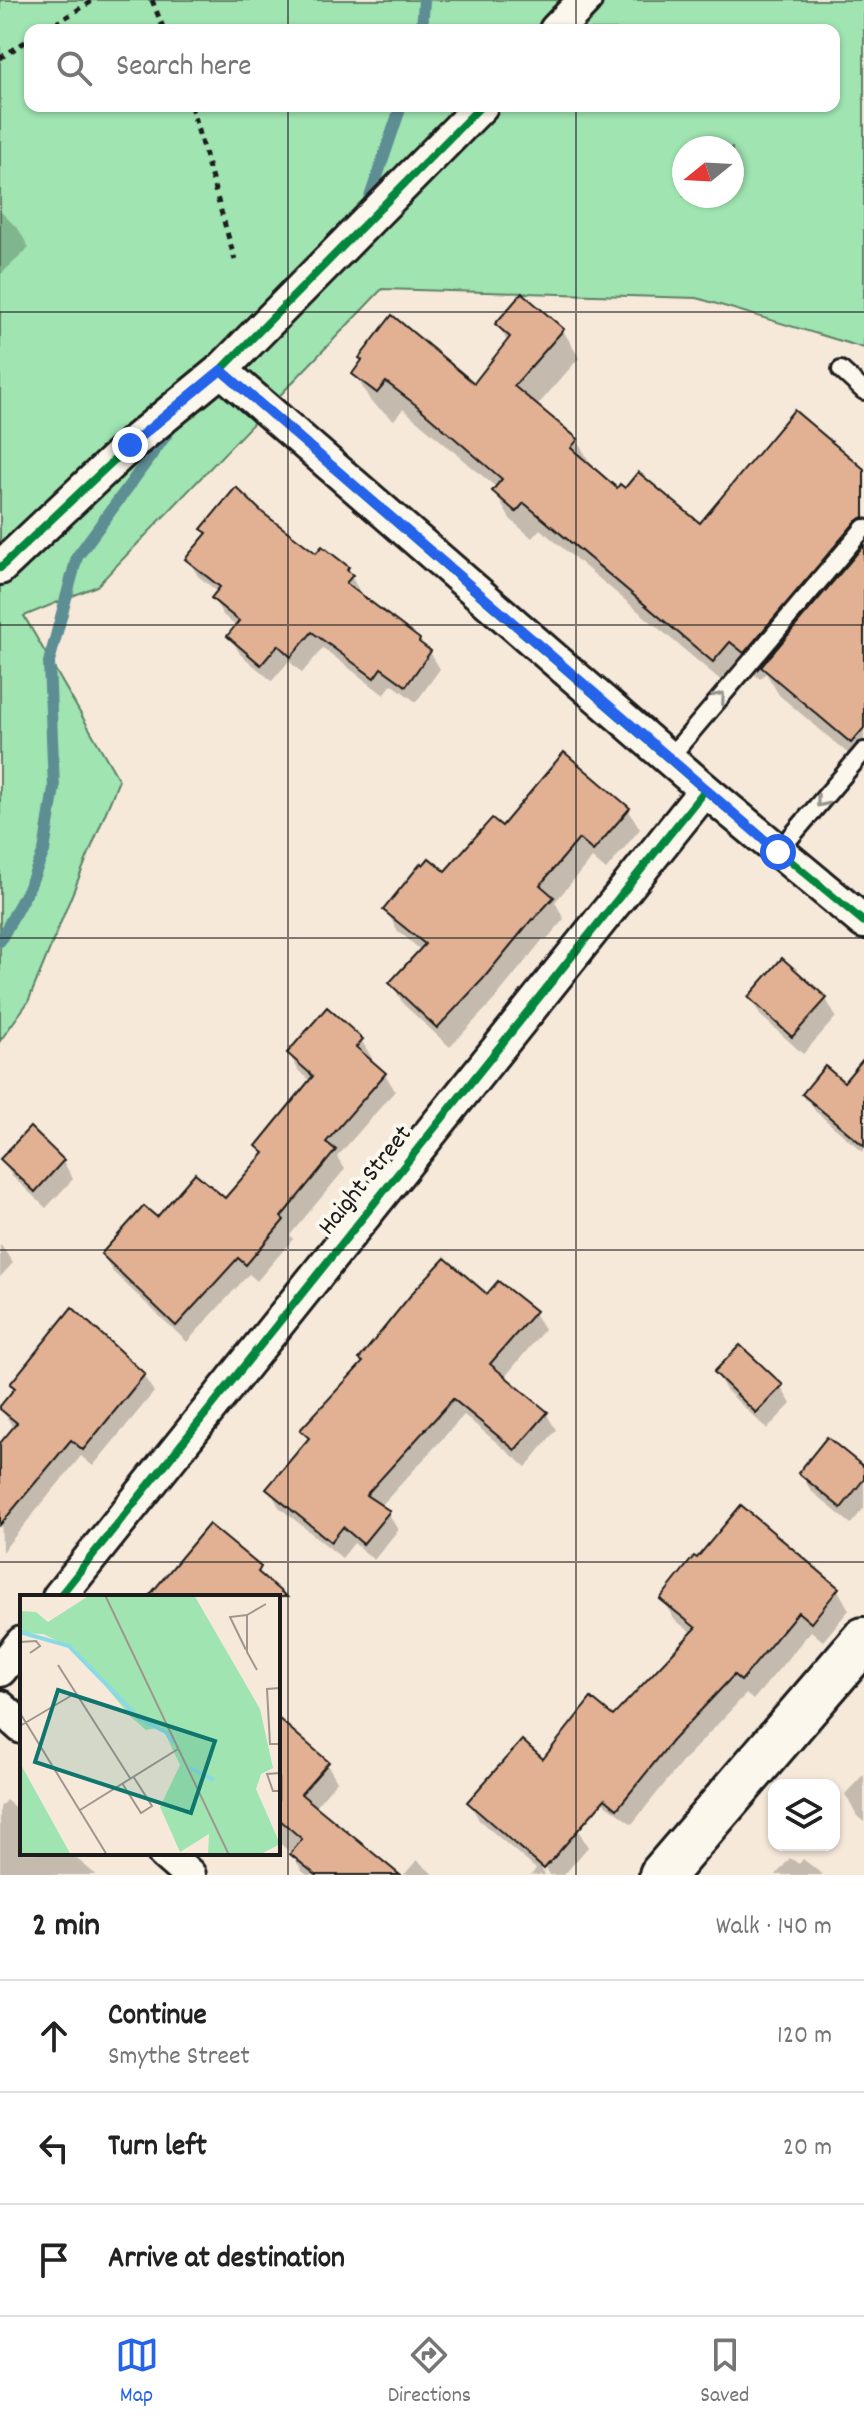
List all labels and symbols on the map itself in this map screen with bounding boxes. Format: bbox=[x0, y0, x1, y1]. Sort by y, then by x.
north arrow bbox=[672, 136, 744, 208]
route end bbox=[112, 427, 148, 463]
one-way arrow bbox=[710, 692, 725, 706]
one-way arrow bbox=[816, 792, 831, 807]
route start bbox=[760, 834, 796, 870]
street label: Haight Street bbox=[310, 1118, 422, 1244]
inset map bbox=[20, 1595, 280, 1855]

